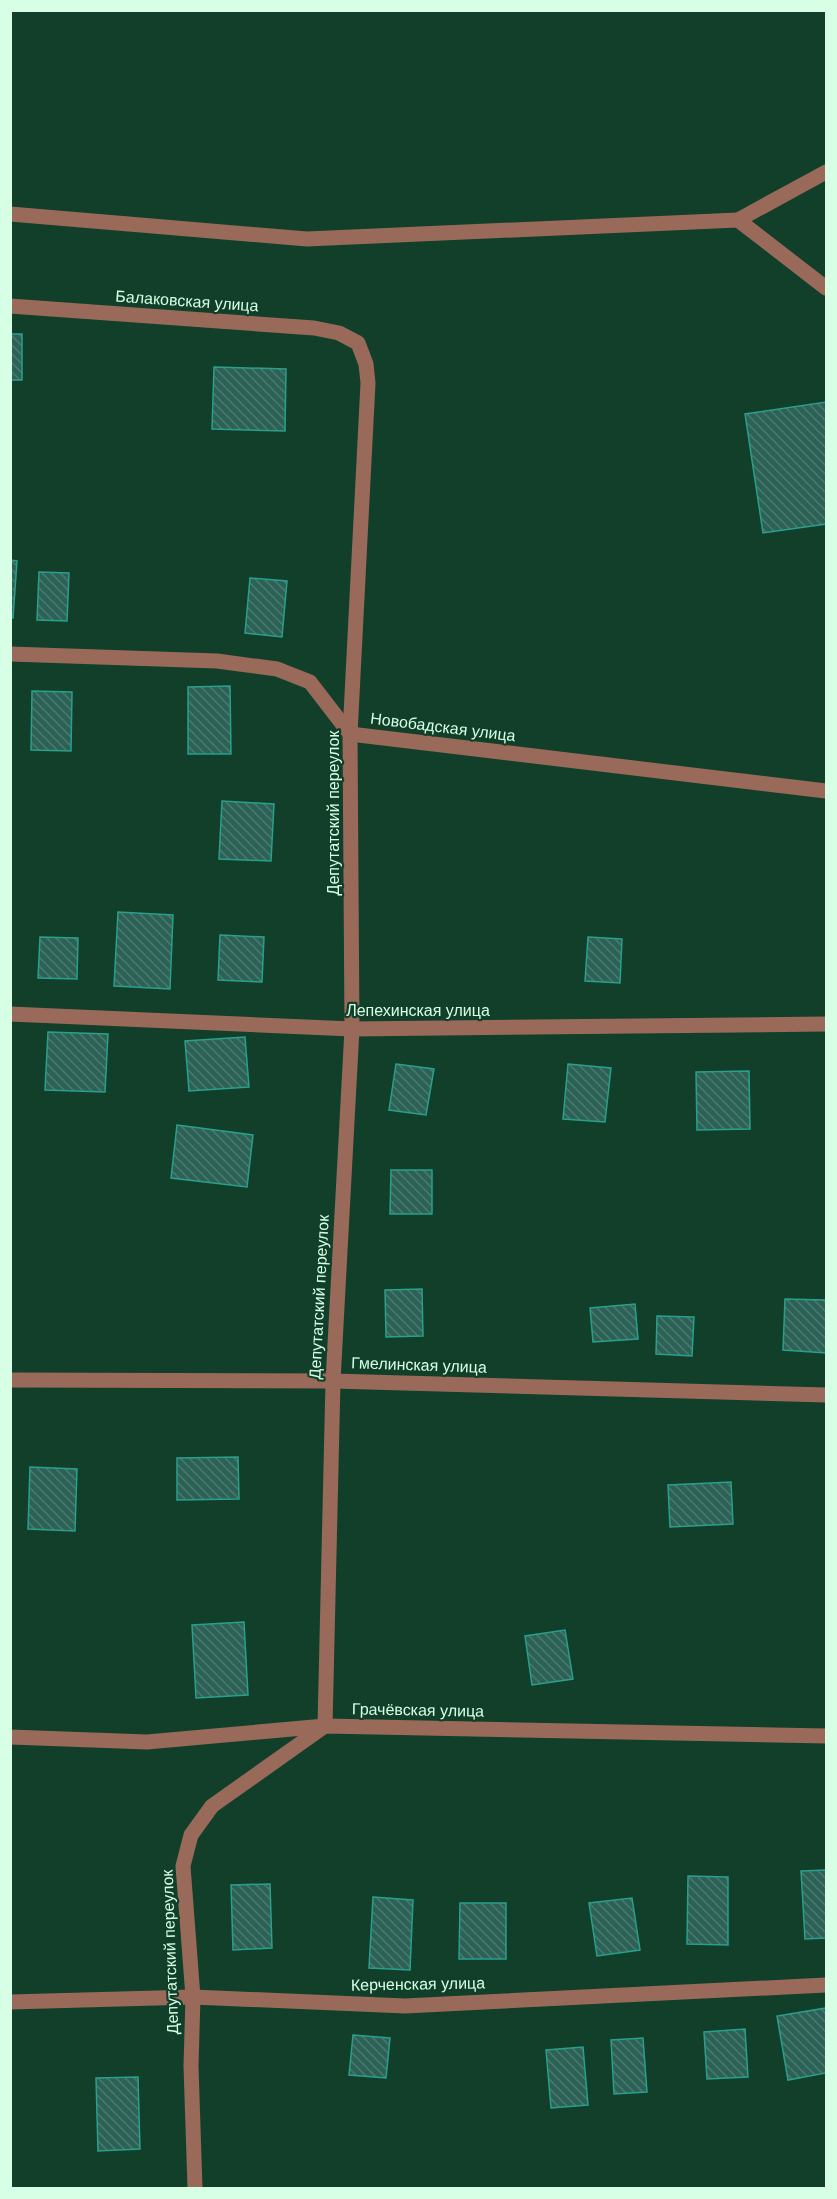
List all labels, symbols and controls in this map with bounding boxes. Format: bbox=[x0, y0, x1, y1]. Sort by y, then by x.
street label: Балаковская улица bbox=[115, 288, 259, 314]
street label: Новобадская улица bbox=[369, 710, 517, 744]
street label: Депутатский переулок bbox=[325, 730, 342, 895]
street label: Лепехинская улица bbox=[346, 1002, 490, 1019]
street label: Депутатский переулок bbox=[306, 1213, 332, 1380]
street label: Гмелинская улица bbox=[351, 1354, 487, 1376]
street label: Грачёвская улица bbox=[352, 1700, 484, 1720]
street label: Депутатский переулок bbox=[159, 1868, 181, 2035]
street label: Керченская улица bbox=[351, 1974, 485, 1994]

